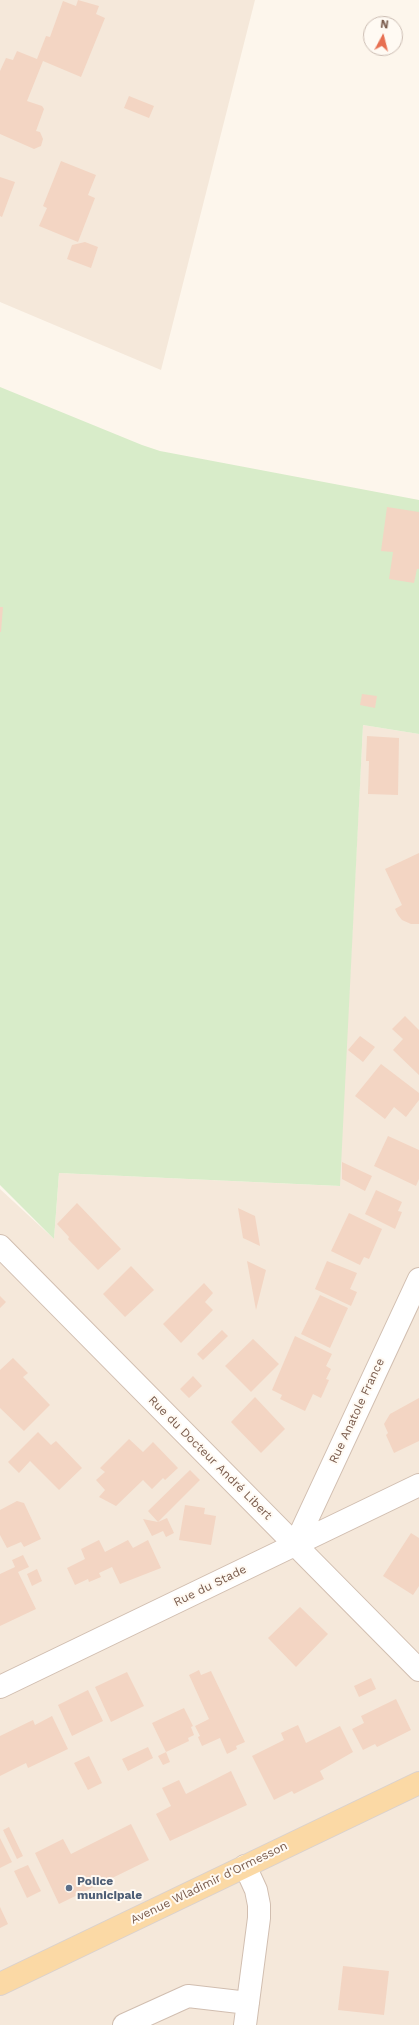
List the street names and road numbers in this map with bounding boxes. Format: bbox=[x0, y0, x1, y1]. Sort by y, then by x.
street label: Rue Anatole France bbox=[326, 1356, 388, 1466]
street label: Rue du Docteur André Libert bbox=[145, 1393, 275, 1523]
street label: Rue du Stade bbox=[171, 1562, 249, 1610]
street label: Avenue Wladimir d'Ormesson bbox=[128, 1839, 290, 1927]

